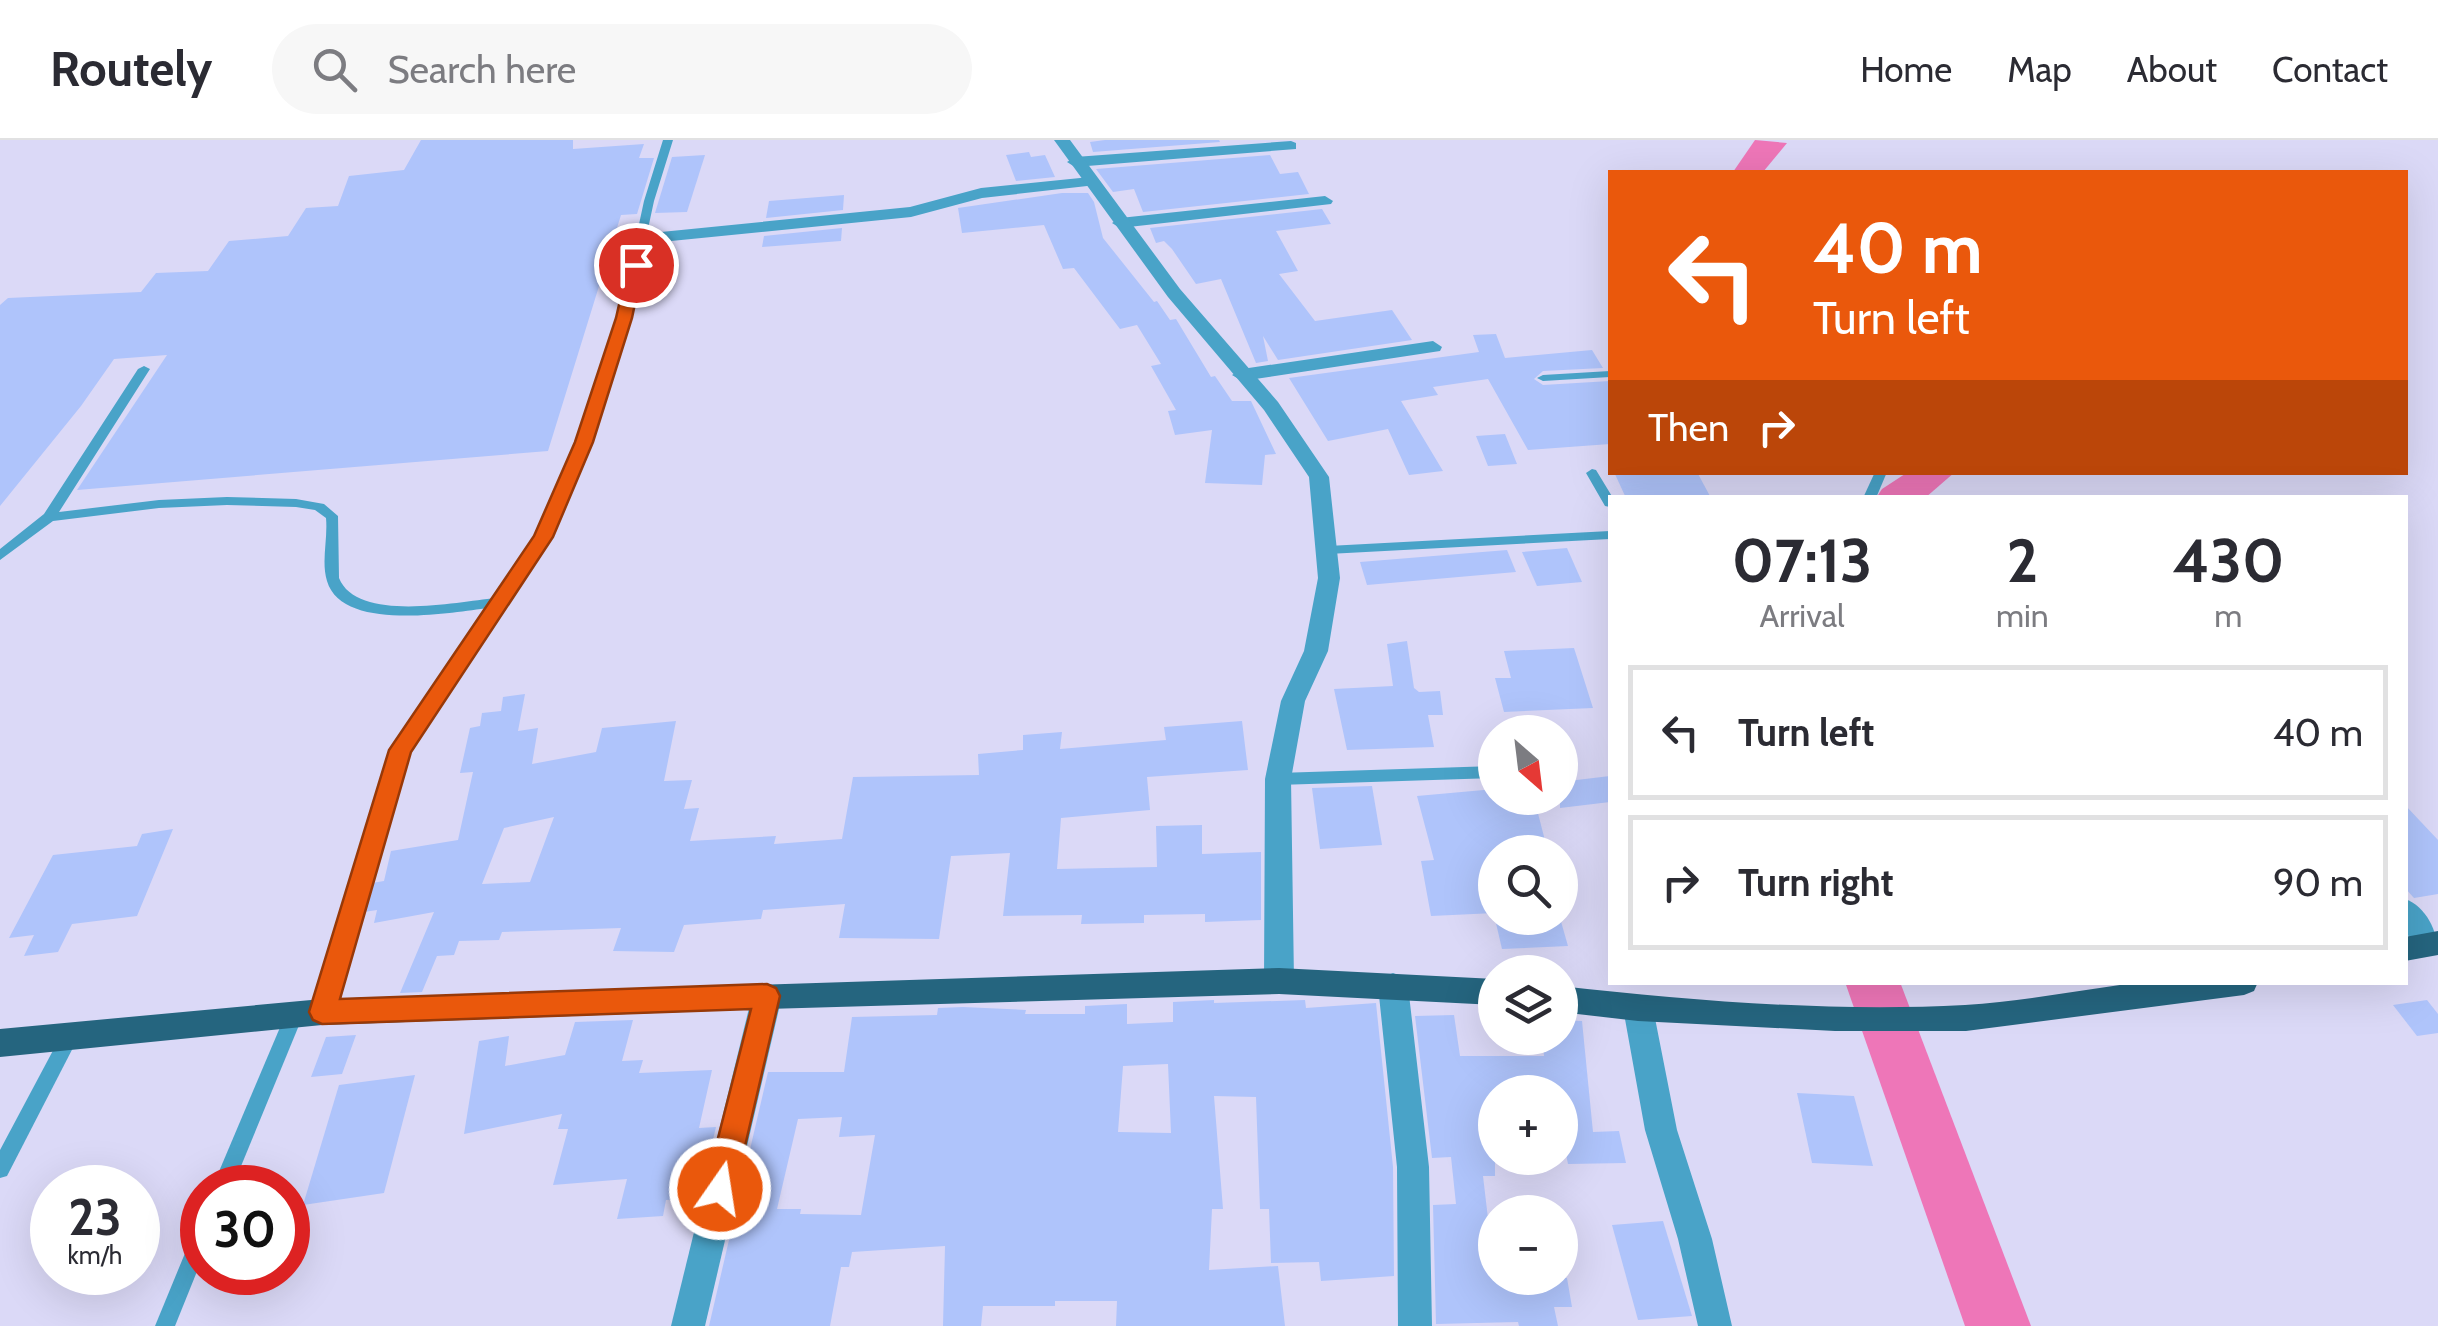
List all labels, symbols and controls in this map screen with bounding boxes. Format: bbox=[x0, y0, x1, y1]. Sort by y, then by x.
search box bbox=[272, 24, 972, 114]
text: Routely bbox=[50, 40, 212, 98]
icon: search bbox=[307, 42, 362, 97]
text: Search here bbox=[387, 46, 576, 93]
text: Home bbox=[1860, 48, 1952, 91]
text: Map bbox=[2007, 48, 2072, 91]
text: About bbox=[2127, 48, 2217, 91]
text: Contact bbox=[2272, 48, 2388, 91]
text: 40 m bbox=[1813, 205, 1982, 291]
icon: left bbox=[1648, 210, 1778, 340]
pin bbox=[594, 223, 679, 308]
icon: arrive bbox=[609, 238, 664, 293]
text: Turn left bbox=[1813, 291, 1970, 345]
icon: right bbox=[1749, 400, 1804, 455]
text: Then bbox=[1648, 404, 1729, 451]
text: 07:13 bbox=[1732, 524, 1872, 597]
text: 2 bbox=[2007, 524, 2038, 597]
text: 430 bbox=[2172, 524, 2284, 597]
text: Arrival bbox=[1759, 596, 1845, 635]
text: min bbox=[1996, 596, 2049, 635]
text: m bbox=[2214, 596, 2242, 635]
icon: left bbox=[1653, 705, 1708, 760]
text: Turn left bbox=[1738, 709, 1874, 756]
text: 40 m bbox=[2273, 709, 2363, 756]
north arrow bbox=[1478, 715, 1578, 815]
map controls bbox=[1478, 715, 1578, 1295]
button: search bbox=[1478, 835, 1578, 935]
icon: right bbox=[1653, 855, 1708, 910]
text: Turn right bbox=[1738, 859, 1894, 906]
text: 90 m bbox=[2273, 859, 2363, 906]
button: layers bbox=[1478, 955, 1578, 1055]
button: + bbox=[1478, 1075, 1578, 1175]
position arrow bbox=[668, 1137, 772, 1241]
speed limit sign: 30 bbox=[180, 1165, 310, 1295]
text: 23 bbox=[68, 1187, 122, 1248]
button: − bbox=[1478, 1195, 1578, 1295]
text: km/h bbox=[68, 1240, 122, 1270]

